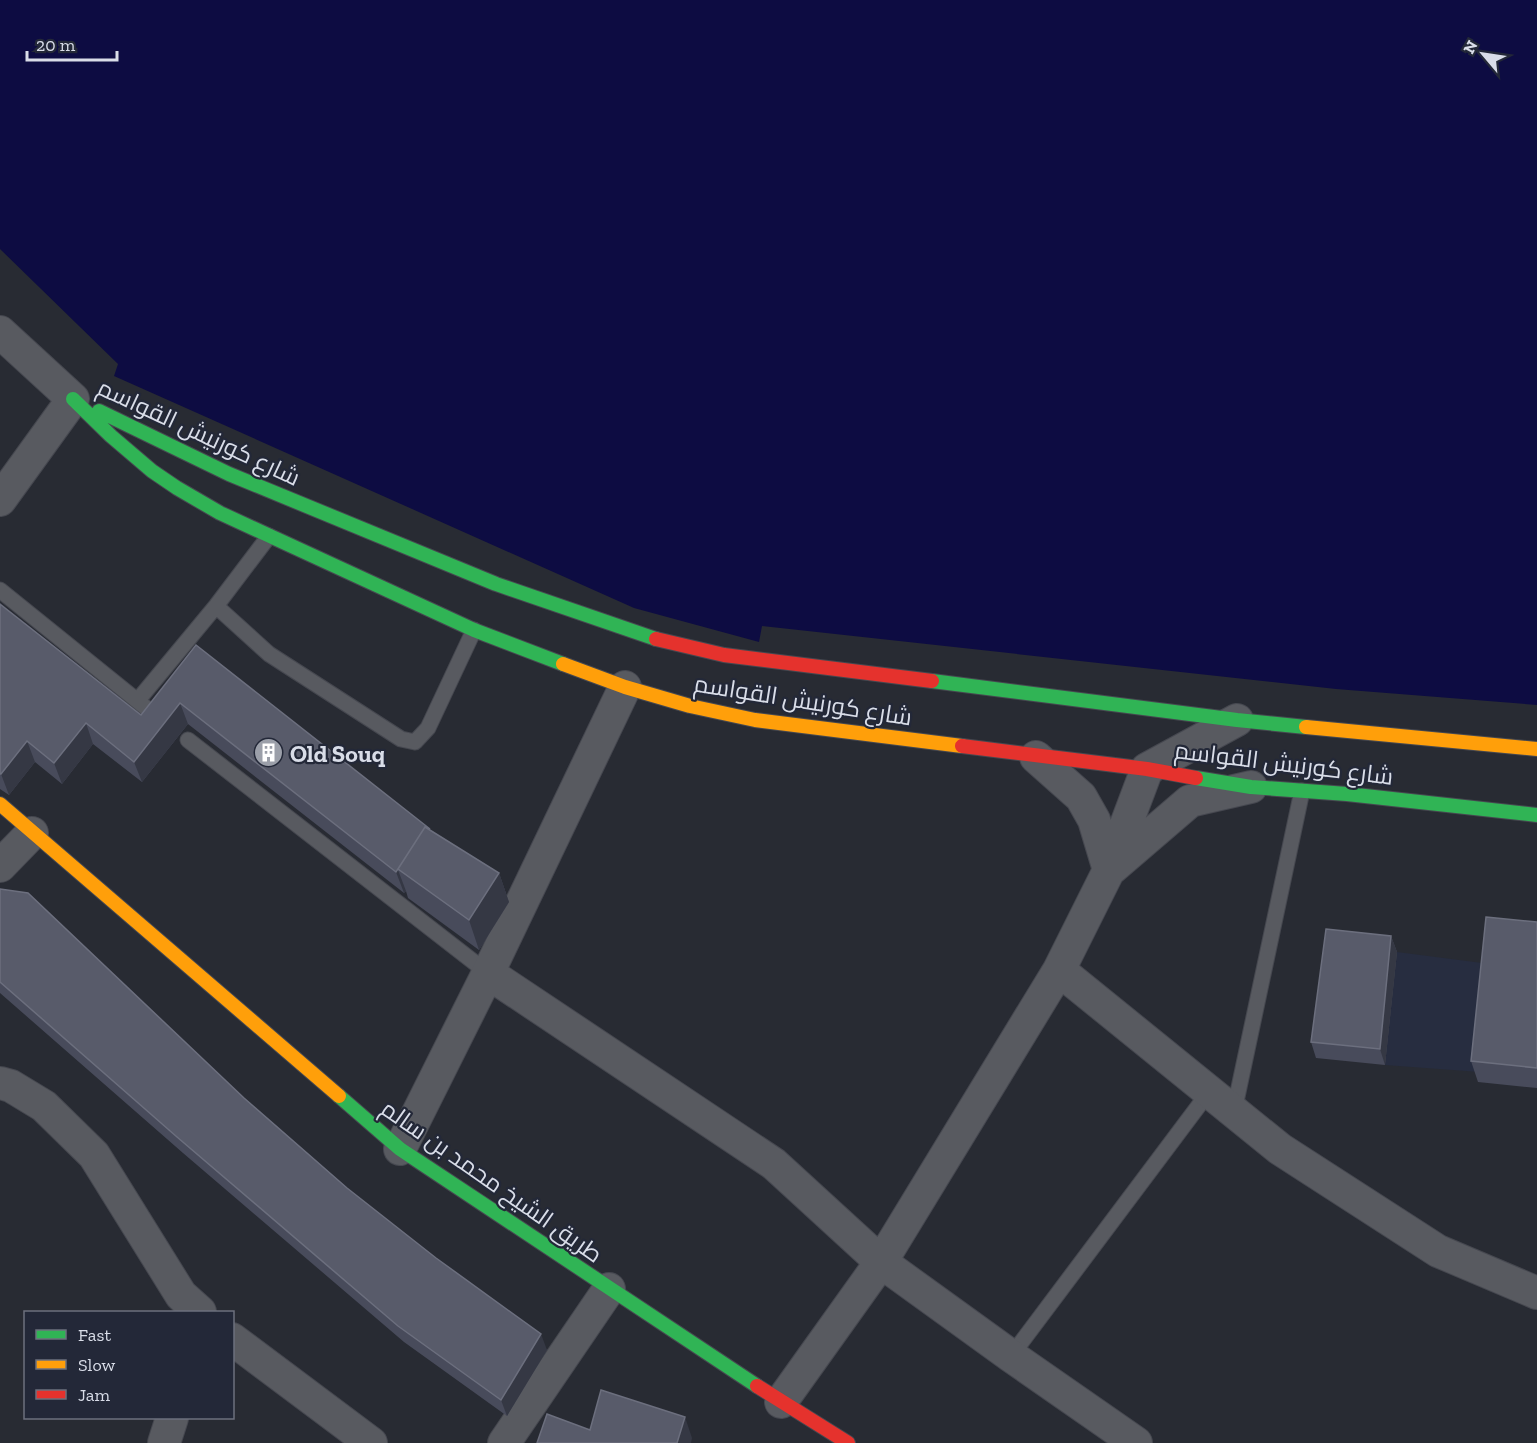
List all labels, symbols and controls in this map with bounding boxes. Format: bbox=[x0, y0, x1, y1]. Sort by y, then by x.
scale bar bbox=[27, 24, 117, 62]
north arrow bbox=[1453, 24, 1513, 84]
text: 20 m bbox=[36, 34, 76, 56]
text: N bbox=[1459, 37, 1482, 57]
street label: شارع كورنيش القواسم bbox=[92, 372, 305, 494]
street label: شارع كورنيش القواسم bbox=[692, 668, 914, 734]
street label: شارع كورنيش القواسم bbox=[1173, 735, 1395, 793]
building icon: Old Souq bbox=[253, 737, 285, 769]
place label: Old Souq bbox=[290, 739, 386, 768]
street label: طريق الشيخ محمد بن سالم bbox=[374, 1093, 608, 1270]
legend bbox=[24, 1311, 234, 1419]
text: Fast bbox=[78, 1324, 111, 1346]
text: Slow bbox=[78, 1354, 115, 1376]
text: Jam bbox=[78, 1384, 110, 1406]

